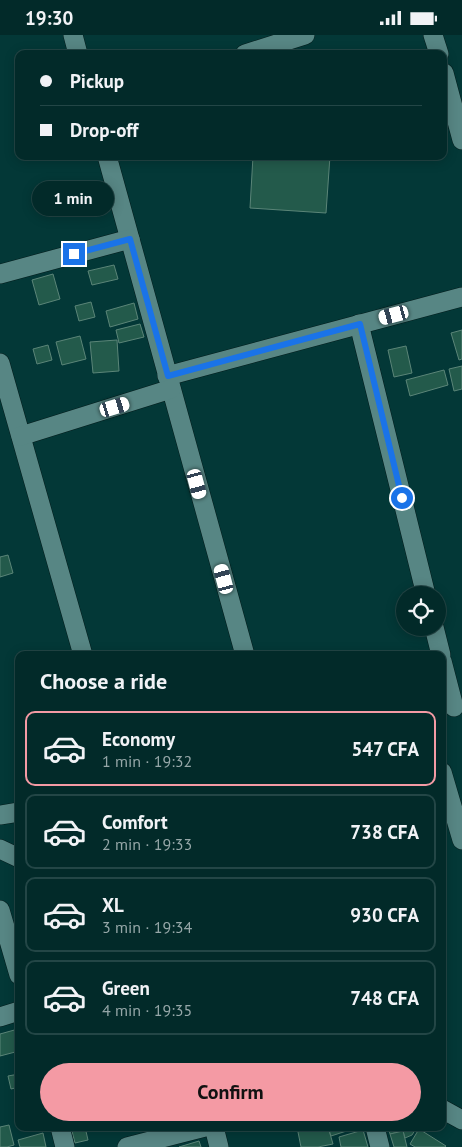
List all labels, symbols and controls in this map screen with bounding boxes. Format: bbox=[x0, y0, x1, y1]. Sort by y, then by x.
text: 19:30 bbox=[25, 6, 73, 30]
text: Pickup bbox=[70, 69, 124, 93]
text: Drop-off bbox=[70, 118, 138, 142]
callout: 1 min bbox=[33, 181, 115, 217]
text: 1 min bbox=[53, 188, 93, 208]
route end bbox=[63, 243, 85, 265]
car bbox=[377, 304, 410, 326]
car bbox=[98, 395, 131, 419]
car bbox=[185, 468, 208, 500]
route start bbox=[391, 487, 413, 509]
car bbox=[212, 563, 235, 595]
map controls bbox=[396, 586, 446, 636]
button: locate bbox=[396, 586, 446, 636]
text: Choose a ride bbox=[40, 667, 167, 695]
icon: car bbox=[42, 726, 87, 771]
text: Economy bbox=[102, 727, 175, 751]
text: 547 CFA bbox=[351, 737, 419, 761]
text: 1 min · 19:32 bbox=[102, 751, 192, 771]
icon: car bbox=[42, 809, 87, 854]
text: Comfort bbox=[102, 810, 168, 834]
text: 738 CFA bbox=[350, 820, 419, 844]
text: 2 min · 19:33 bbox=[102, 834, 192, 854]
icon: car bbox=[42, 892, 87, 937]
text: XL bbox=[102, 893, 124, 917]
text: 930 CFA bbox=[350, 903, 419, 927]
text: 3 min · 19:34 bbox=[102, 917, 192, 937]
icon: car bbox=[42, 975, 87, 1020]
text: Green bbox=[102, 976, 150, 1000]
text: 748 CFA bbox=[350, 986, 419, 1010]
text: 4 min · 19:35 bbox=[102, 1000, 192, 1020]
button: Confirm bbox=[40, 1063, 421, 1121]

